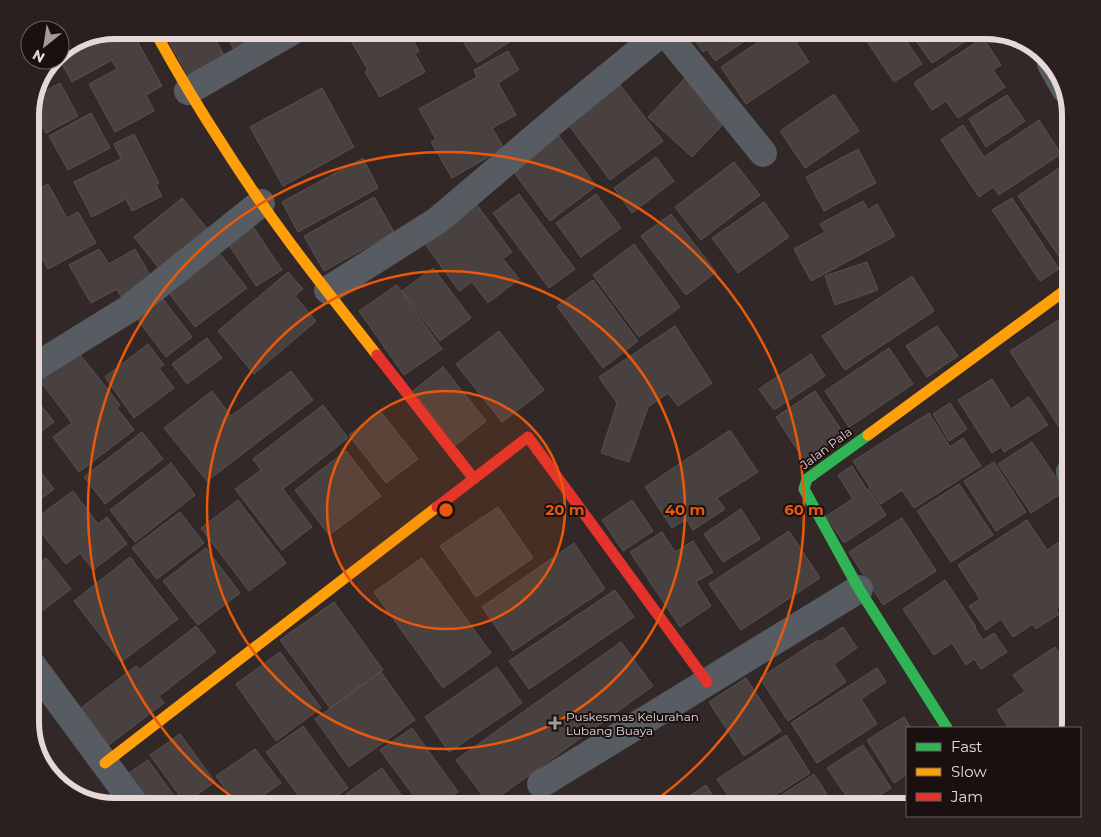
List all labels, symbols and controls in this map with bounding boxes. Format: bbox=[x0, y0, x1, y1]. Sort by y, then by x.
north arrow bbox=[20, 20, 70, 70]
text: N bbox=[29, 46, 48, 67]
street label: Jalan Pala bbox=[797, 424, 855, 473]
text: 20 m bbox=[545, 500, 585, 519]
text: 40 m bbox=[665, 500, 705, 519]
text: 60 m bbox=[784, 500, 824, 519]
centre of rings bbox=[437, 501, 455, 519]
place label: Puskesmas Kelurahan Lubang Buaya bbox=[566, 709, 699, 738]
marker: Puskesmas Kelurahan Lubang Buaya bbox=[548, 716, 562, 730]
legend bbox=[906, 727, 1081, 817]
text: Fast bbox=[951, 737, 982, 756]
text: Slow bbox=[951, 762, 987, 781]
text: Jam bbox=[950, 787, 983, 806]

